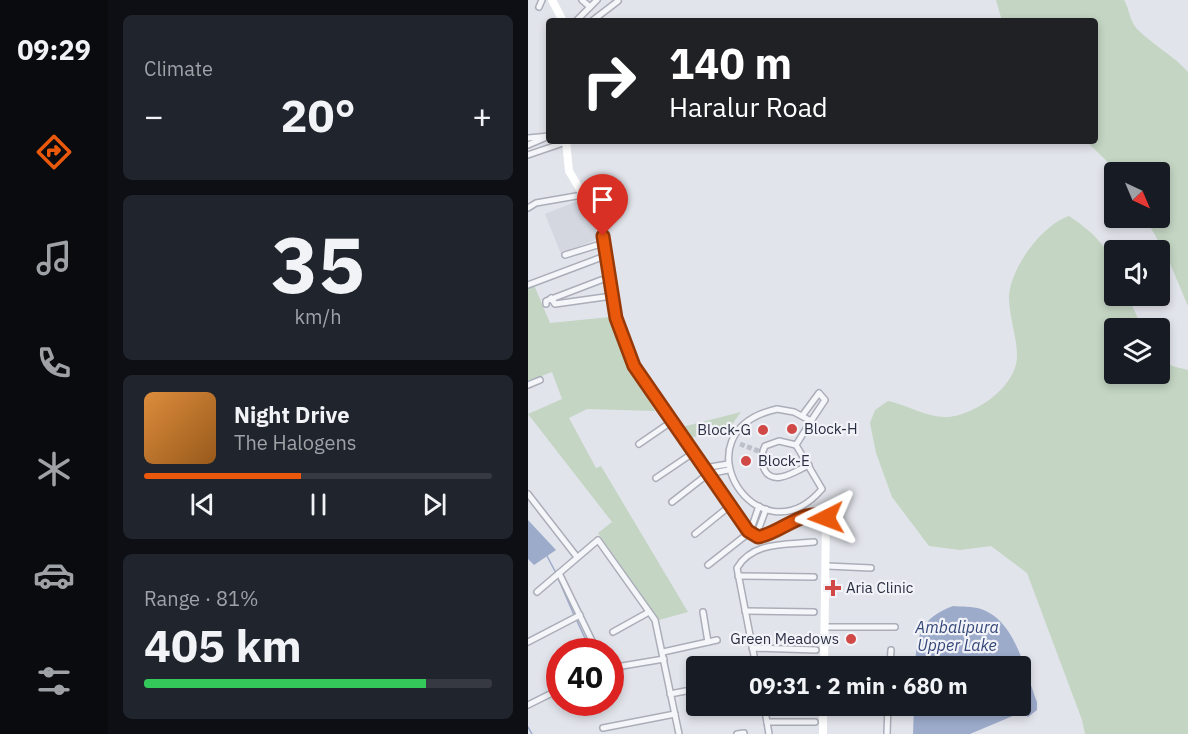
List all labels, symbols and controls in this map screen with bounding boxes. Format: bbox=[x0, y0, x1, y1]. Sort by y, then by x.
text: 09:29 bbox=[17, 32, 91, 67]
text: 140 m bbox=[669, 36, 792, 91]
icon: right bbox=[570, 42, 648, 120]
text: Climate bbox=[144, 55, 213, 82]
text: 20° bbox=[280, 86, 356, 144]
text: Haralur Road bbox=[669, 89, 828, 124]
text: − bbox=[144, 94, 164, 137]
text: + bbox=[472, 94, 492, 137]
icon: directions bbox=[33, 131, 75, 173]
north arrow bbox=[1104, 162, 1170, 228]
map controls bbox=[1104, 162, 1170, 384]
pin bbox=[577, 174, 628, 236]
icon: arrive bbox=[586, 183, 619, 216]
text: 35 bbox=[271, 213, 365, 314]
icon: music bbox=[33, 237, 75, 279]
button: sound bbox=[1104, 240, 1170, 306]
text: km/h bbox=[294, 303, 342, 330]
button: layers bbox=[1104, 318, 1170, 384]
icon: phone bbox=[33, 342, 75, 384]
text: Night Drive bbox=[234, 400, 350, 429]
place label: Block-H bbox=[804, 419, 858, 438]
place label: Block-G bbox=[697, 420, 751, 439]
marker: Block-H bbox=[785, 422, 799, 436]
marker: Block-G bbox=[756, 423, 770, 437]
text: The Halogens bbox=[234, 429, 356, 456]
icon: climate bbox=[33, 448, 75, 490]
place label: Block-E bbox=[758, 451, 810, 470]
marker: Block-E bbox=[739, 454, 753, 468]
position arrow bbox=[794, 486, 858, 550]
icon: previous bbox=[186, 488, 219, 521]
icon: pause bbox=[302, 488, 335, 521]
icon: next bbox=[418, 488, 451, 521]
icon: car bbox=[33, 554, 75, 596]
place label: Aria Clinic bbox=[846, 578, 914, 597]
marker: Aria Clinic bbox=[824, 579, 842, 597]
text: Range · 81% bbox=[144, 585, 259, 612]
text: 405 km bbox=[144, 616, 302, 674]
water label: Ambalipura Upper Lake bbox=[914, 617, 999, 655]
place label: Green Meadows bbox=[730, 629, 839, 648]
marker: Green Meadows bbox=[844, 632, 858, 646]
speed limit sign: 40 bbox=[546, 638, 624, 716]
icon: filters bbox=[33, 660, 75, 702]
text: 09:31 · 2 min · 680 m bbox=[749, 671, 968, 700]

